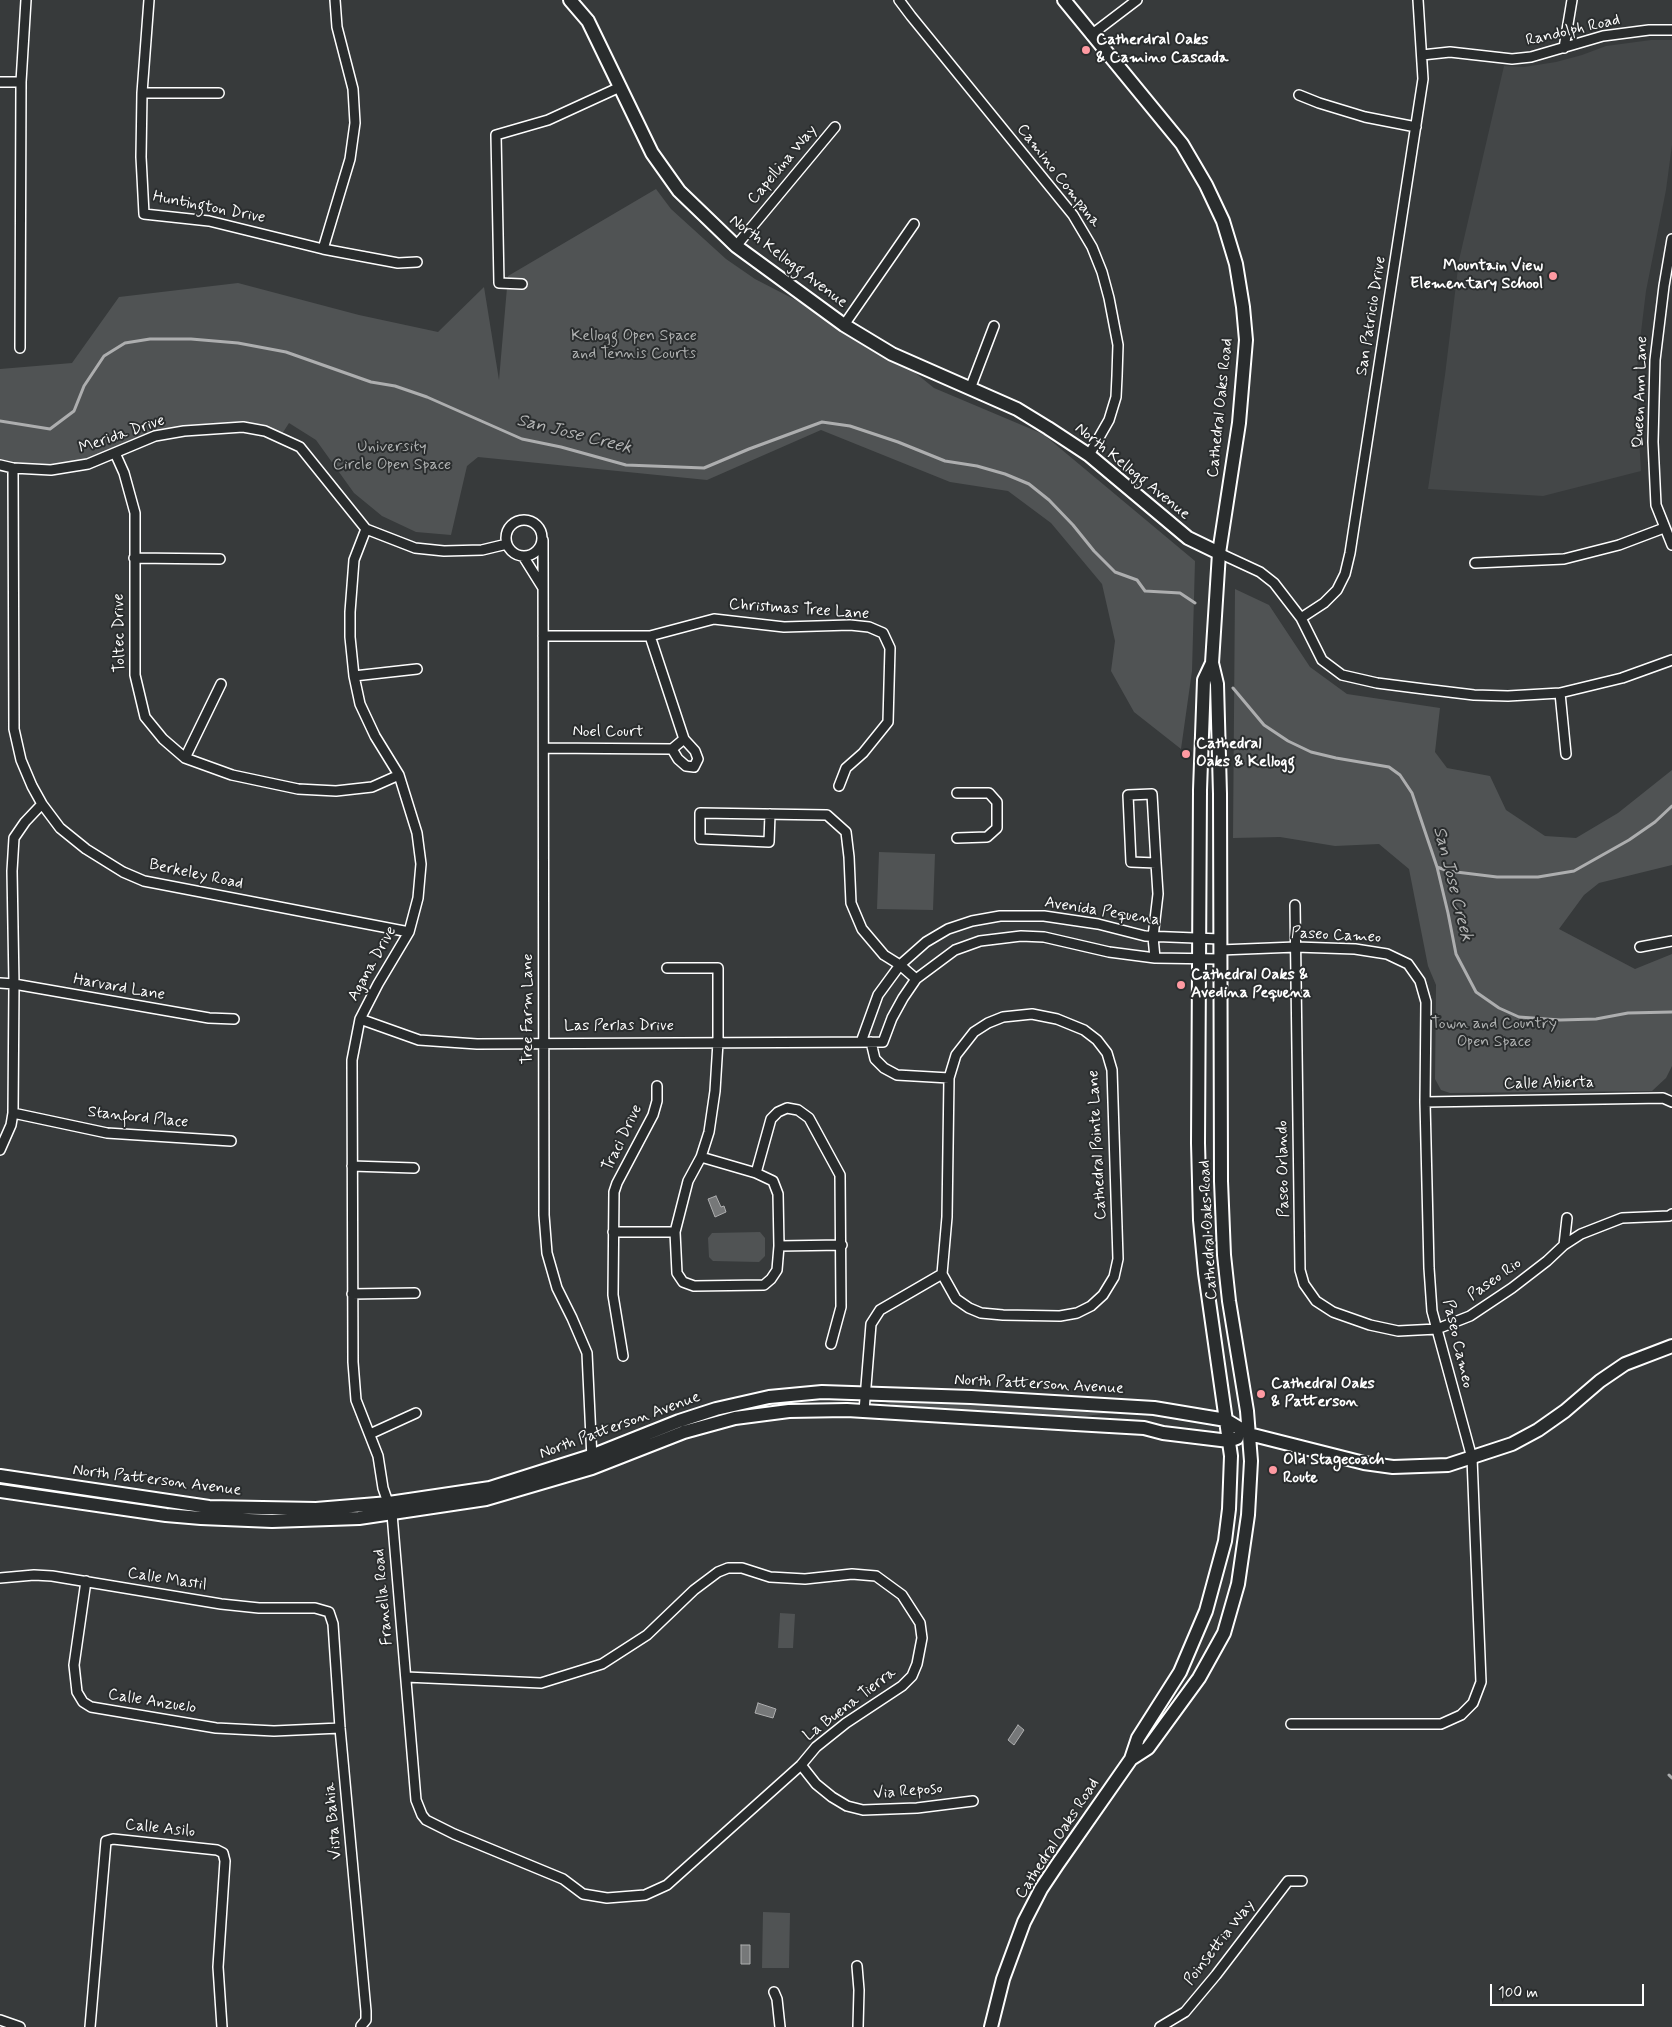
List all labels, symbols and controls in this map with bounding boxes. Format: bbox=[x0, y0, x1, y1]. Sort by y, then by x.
street label: Randolph Road bbox=[1524, 11, 1622, 51]
place label: Catherdral Oaks & Camino Cascada bbox=[1096, 31, 1228, 69]
marker: Catherdral Oaks & Camino Cascada bbox=[1080, 44, 1092, 56]
street label: Capellina Way bbox=[744, 121, 822, 209]
street label: Camino Compana bbox=[1012, 121, 1104, 231]
street label: Huntington Drive bbox=[151, 188, 267, 228]
street label: North Kellogg Avenue bbox=[725, 211, 851, 313]
street label: San Patricio Drive bbox=[1353, 255, 1391, 377]
place label: Mountain View Elementary School bbox=[1410, 257, 1543, 295]
marker: Mountain View Elementary School bbox=[1547, 270, 1559, 282]
park label: Kellogg Open Space and Tennis Courts bbox=[571, 327, 697, 365]
street label: Queen Ann Lane bbox=[1629, 336, 1653, 448]
street label: Cathedral Oaks Road bbox=[1204, 337, 1238, 479]
water label: San Jose Creek bbox=[514, 410, 634, 460]
street label: Merida Drive bbox=[76, 411, 168, 459]
street label: North Kellogg Avenue bbox=[1070, 420, 1194, 524]
park label: University Circle Open Space bbox=[333, 438, 451, 476]
street label: Toltec Drive bbox=[110, 593, 130, 673]
street label: Christmas Tree Lane bbox=[728, 596, 870, 624]
street label: Noel Court bbox=[573, 723, 643, 743]
place label: Cathedral Oaks & Kellogg bbox=[1196, 735, 1295, 773]
marker: Cathedral Oaks & Kellogg bbox=[1180, 748, 1192, 760]
water label: San Jose Creek bbox=[1427, 824, 1477, 944]
street label: Berkeley Road bbox=[147, 856, 245, 894]
street label: Avenida Pequena bbox=[1043, 893, 1161, 931]
street label: Agana Drive bbox=[345, 923, 401, 1005]
street label: Paseo Cameo bbox=[1290, 924, 1382, 948]
street label: Tree Farm Lane bbox=[519, 954, 539, 1064]
place label: Cathedral Oaks & Avedina Pequena bbox=[1191, 966, 1311, 1004]
street label: Harvard Lane bbox=[72, 970, 166, 1006]
marker: Cathedral Oaks & Avedina Pequena bbox=[1175, 979, 1187, 991]
park label: Town and Country Open Space bbox=[1431, 1015, 1557, 1053]
street label: Las Perlas Drive bbox=[564, 1017, 674, 1037]
street label: Cathedral Pointe Lane bbox=[1084, 1069, 1112, 1221]
street label: Calle Abierta bbox=[1504, 1074, 1594, 1094]
street label: Traci Drive bbox=[599, 1102, 647, 1174]
street label: Stanford Place bbox=[87, 1103, 189, 1133]
street label: Paseo Orlando bbox=[1274, 1120, 1294, 1218]
street label: Cathedral Oaks Road bbox=[1196, 1160, 1222, 1300]
street label: Paseo Rio bbox=[1464, 1254, 1526, 1306]
street label: Paseo Cameo bbox=[1437, 1298, 1477, 1390]
street label: North Patterson Avenue bbox=[954, 1371, 1124, 1399]
place label: Cathedral Oaks & Patterson bbox=[1271, 1375, 1375, 1413]
street label: North Patterson Avenue bbox=[537, 1388, 703, 1464]
marker: Cathedral Oaks & Patterson bbox=[1255, 1388, 1267, 1400]
place label: Old Stagecoach Route bbox=[1283, 1451, 1385, 1489]
street label: North Patterson Avenue bbox=[72, 1461, 242, 1501]
marker: Old Stagecoach Route bbox=[1267, 1464, 1279, 1476]
street label: Franella Road bbox=[370, 1548, 398, 1646]
street label: Calle Mastil bbox=[126, 1564, 208, 1596]
street label: La Buena Tierra bbox=[800, 1664, 900, 1746]
street label: Calle Anzuelo bbox=[107, 1686, 197, 1718]
street label: Cathedral Oaks Road bbox=[1012, 1775, 1104, 1903]
street label: Via Reposo bbox=[873, 1779, 943, 1805]
street label: Vista Bahia bbox=[321, 1782, 347, 1860]
street label: Calle Asilo bbox=[124, 1816, 196, 1842]
street label: Poinsettia Way bbox=[1181, 1896, 1259, 1990]
scale bar bbox=[1492, 1974, 1646, 2006]
text: 100 m bbox=[1498, 1983, 1538, 2003]

